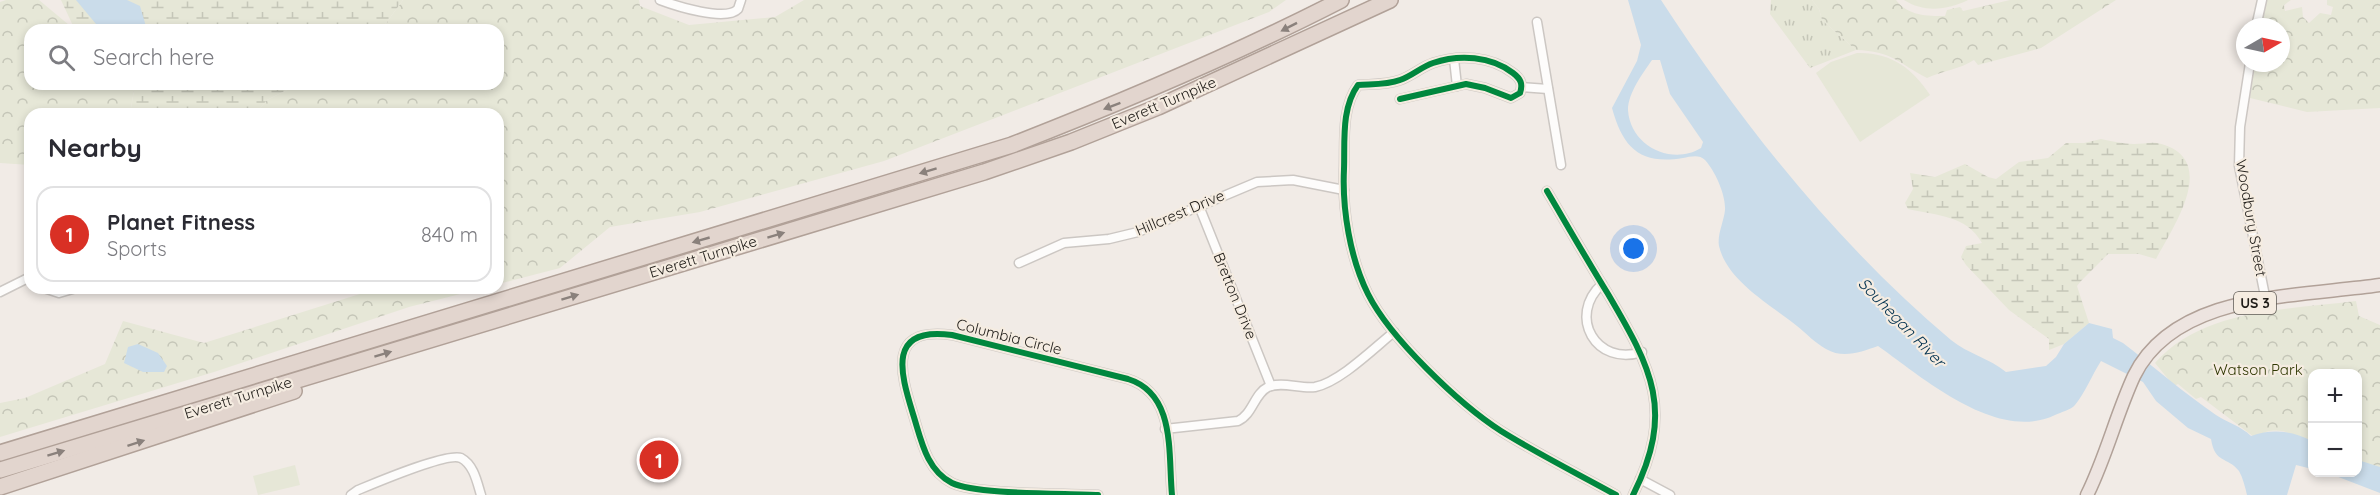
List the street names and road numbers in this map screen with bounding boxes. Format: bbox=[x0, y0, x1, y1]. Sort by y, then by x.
street label: Everett Turnpike bbox=[1109, 72, 1219, 133]
street label: Woodbury Street bbox=[2232, 158, 2271, 278]
street label: Hillcrest Drive bbox=[1132, 185, 1227, 240]
street label: Everett Turnpike bbox=[647, 231, 759, 282]
street label: Bretton Drive bbox=[1209, 250, 1261, 342]
road number: US 3 bbox=[2234, 292, 2276, 314]
street label: Columbia Circle bbox=[954, 314, 1064, 359]
street label: Everett Turnpike bbox=[182, 372, 294, 423]

